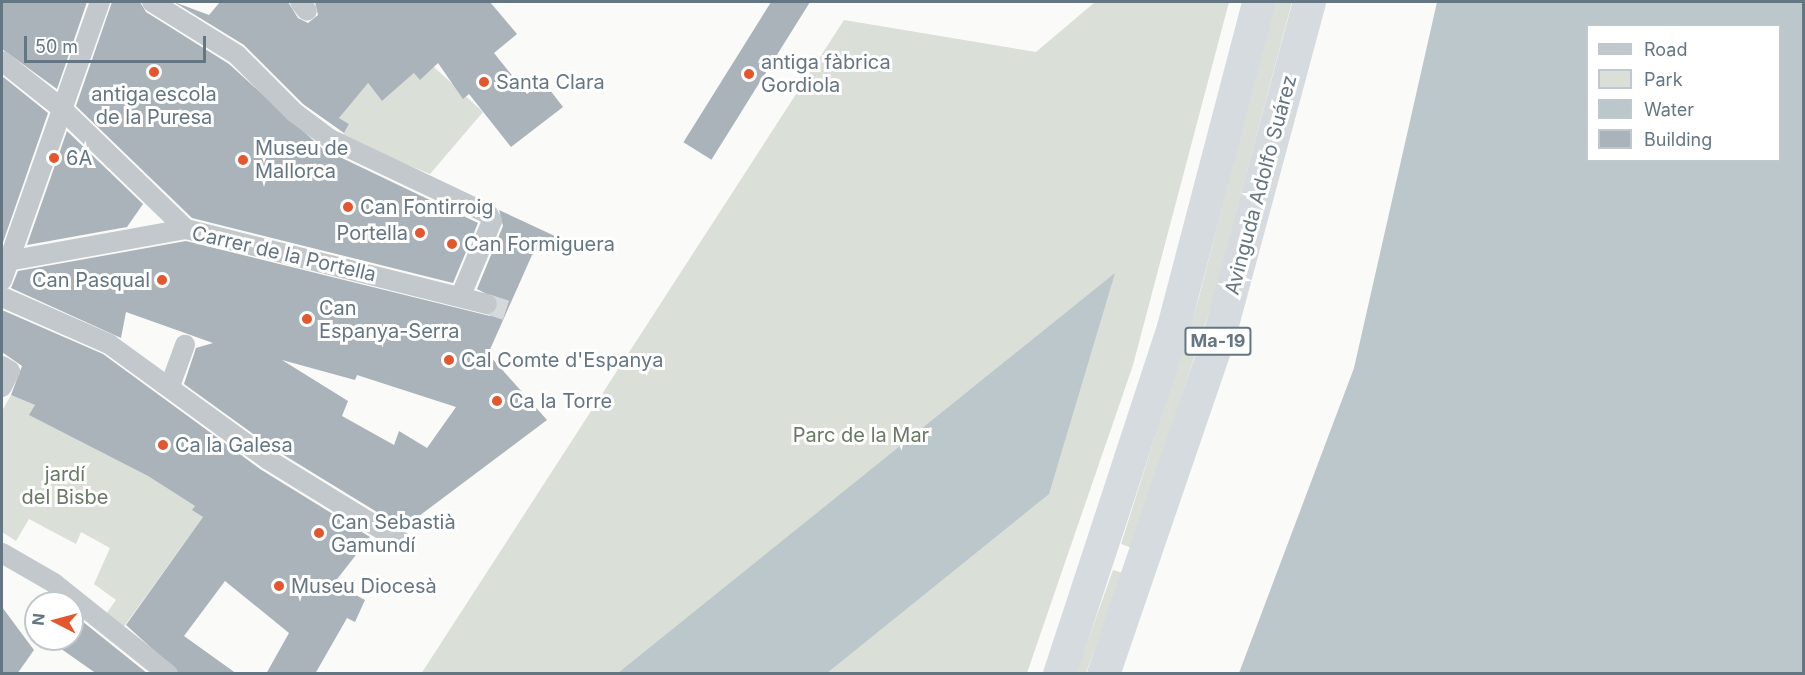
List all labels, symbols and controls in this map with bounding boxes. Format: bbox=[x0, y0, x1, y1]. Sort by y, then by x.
scale bar bbox=[27, 24, 208, 62]
legend bbox=[1586, 24, 1781, 162]
text: 50 m bbox=[35, 36, 78, 57]
text: Road bbox=[1644, 39, 1687, 60]
place label: antiga fàbrica Gordiola bbox=[761, 51, 891, 98]
marker: antiga escola de la Puresa bbox=[147, 65, 161, 79]
marker: antiga fàbrica Gordiola bbox=[742, 67, 756, 81]
text: Park bbox=[1644, 69, 1683, 90]
place label: Santa Clara bbox=[496, 70, 605, 94]
street label: Avinguda Adolfo Suárez bbox=[1220, 73, 1302, 297]
marker: Santa Clara bbox=[477, 75, 491, 89]
place label: antiga escola de la Puresa bbox=[91, 82, 217, 129]
text: Water bbox=[1644, 99, 1694, 120]
text: Building bbox=[1644, 129, 1712, 150]
place label: Museu de Mallorca bbox=[255, 136, 348, 183]
place label: 6A bbox=[66, 146, 92, 170]
marker: 6A bbox=[47, 151, 61, 165]
marker: Museu de Mallorca bbox=[236, 153, 250, 167]
place label: Can Fontirroig bbox=[360, 195, 494, 219]
marker: Can Fontirroig bbox=[341, 200, 355, 214]
street label: Carrer de la Portella bbox=[190, 221, 378, 287]
place label: Portella bbox=[337, 221, 408, 245]
marker: Portella bbox=[413, 226, 427, 240]
place label: Can Formiguera bbox=[464, 232, 615, 256]
marker: Can Formiguera bbox=[445, 237, 459, 251]
place label: Can Pasqual bbox=[32, 268, 150, 292]
marker: Can Pasqual bbox=[155, 273, 169, 287]
place label: Can Espanya-Serra bbox=[319, 296, 459, 343]
marker: Can Espanya-Serra bbox=[300, 312, 314, 326]
road number: Ma-19 bbox=[1184, 326, 1252, 356]
place label: Cal Comte d'Espanya bbox=[461, 348, 663, 372]
marker: Cal Comte d'Espanya bbox=[442, 353, 456, 367]
place label: Ca la Torre bbox=[509, 389, 612, 413]
marker: Ca la Torre bbox=[490, 394, 504, 408]
park label: Parc de la Mar bbox=[793, 423, 929, 447]
place label: Ca la Galesa bbox=[175, 433, 293, 457]
marker: Ca la Galesa bbox=[156, 438, 170, 452]
park label: jardí del Bisbe bbox=[22, 462, 108, 509]
place label: Can Sebastià Gamundí bbox=[331, 510, 456, 557]
marker: Can Sebastià Gamundí bbox=[312, 526, 326, 540]
place label: Museu Diocesà bbox=[291, 574, 437, 598]
marker: Museu Diocesà bbox=[272, 579, 286, 593]
north arrow bbox=[24, 591, 84, 651]
text: N bbox=[28, 612, 49, 626]

